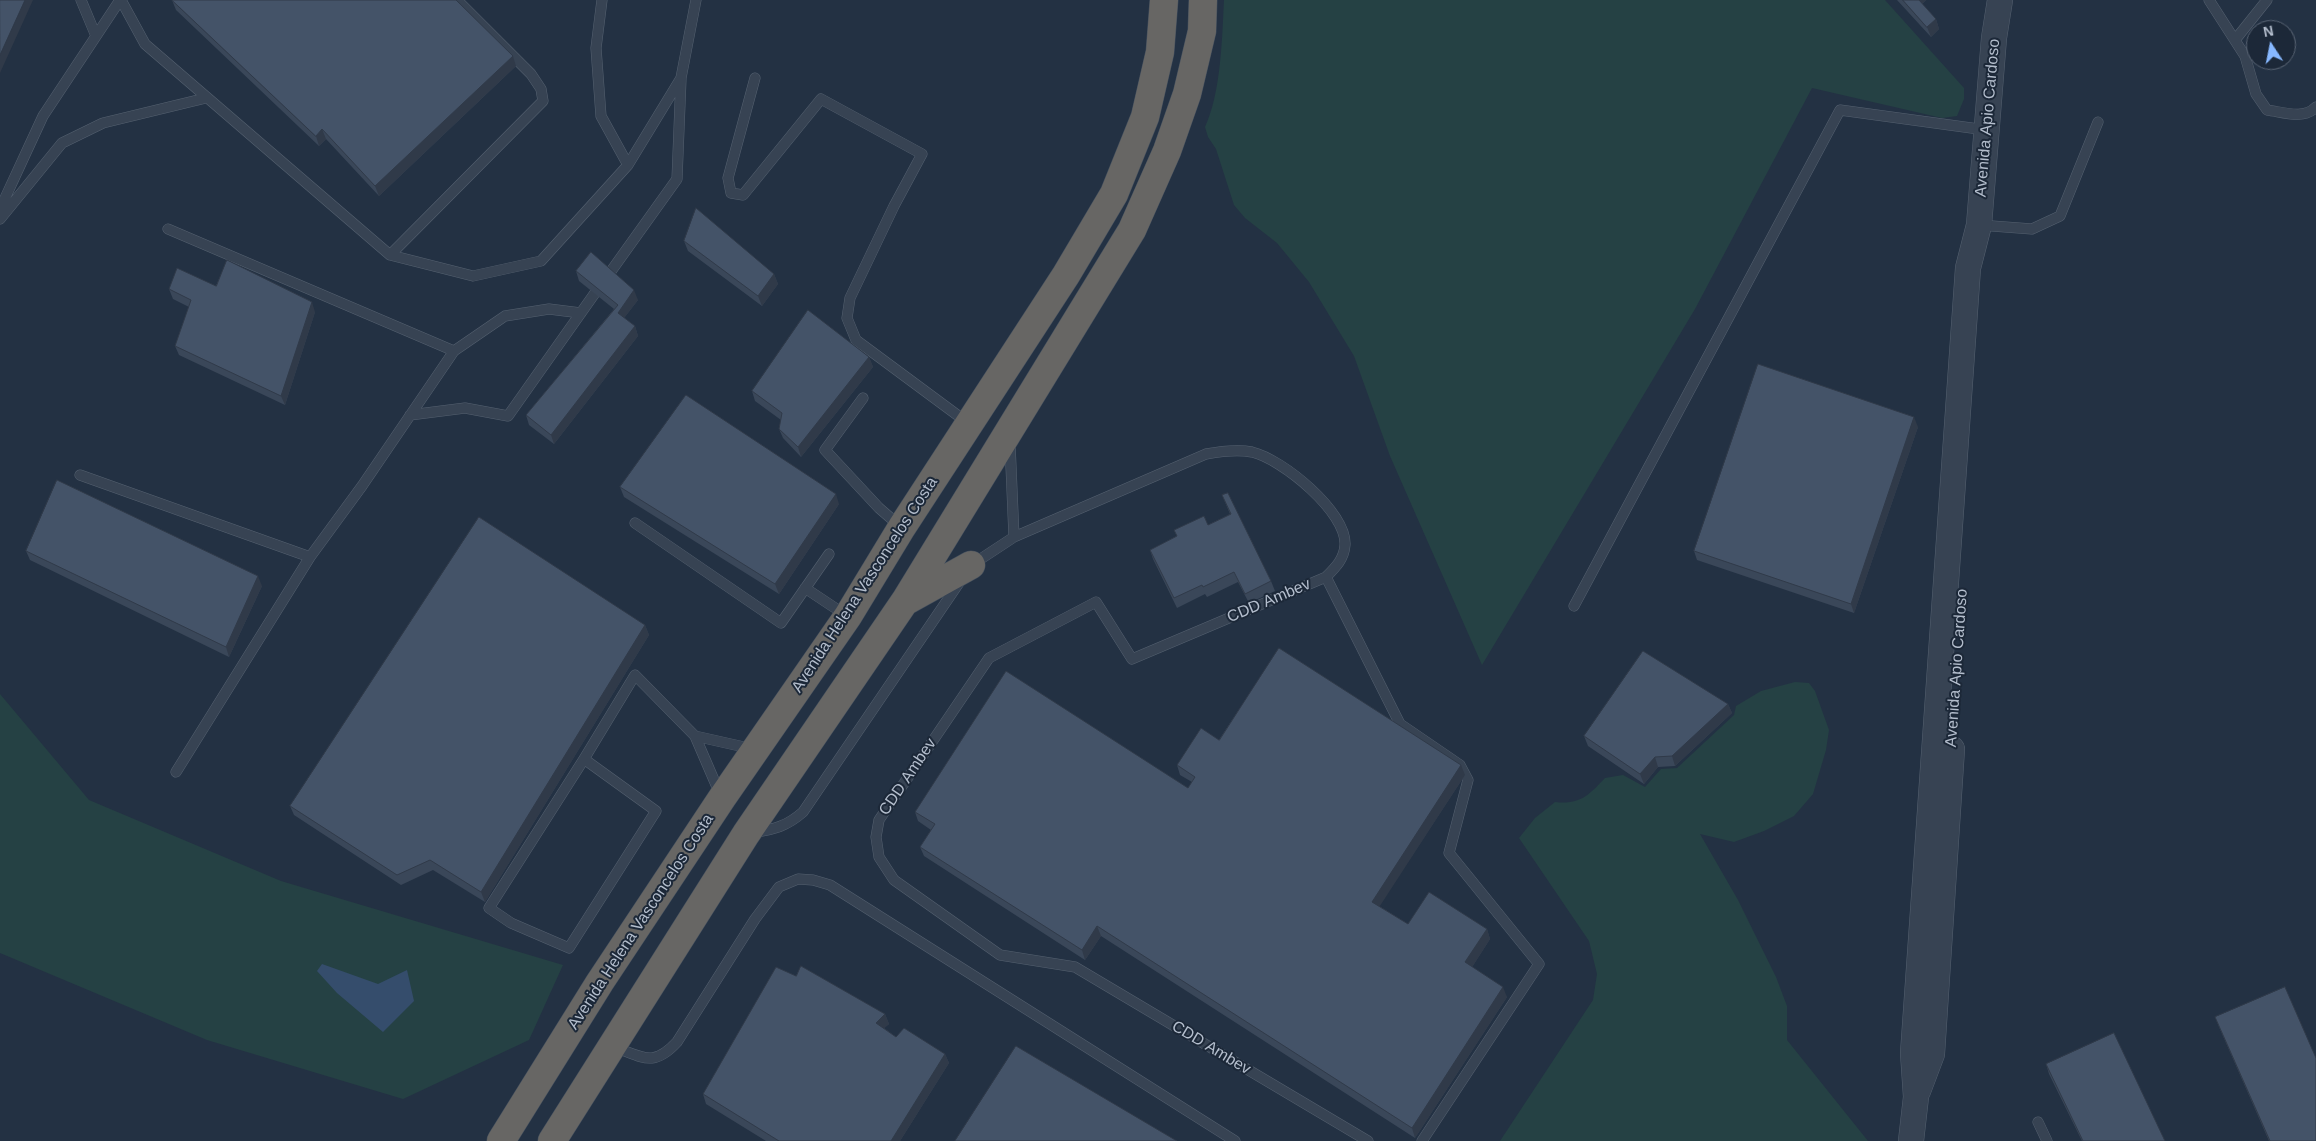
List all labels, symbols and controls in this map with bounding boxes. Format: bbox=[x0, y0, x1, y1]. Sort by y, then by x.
north arrow bbox=[2246, 20, 2296, 70]
text: N bbox=[2262, 22, 2275, 40]
street label: Avenida Apio Cardoso bbox=[1972, 38, 2004, 198]
street label: Avenida Helena Vasconcelos Costa bbox=[788, 474, 942, 696]
street label: CDD Ambev bbox=[1224, 575, 1314, 627]
street label: Avenida Apio Cardoso bbox=[1942, 588, 1972, 748]
street label: CDD Ambev bbox=[875, 735, 941, 819]
street label: Avenida Helena Vasconcelos Costa bbox=[564, 811, 718, 1033]
street label: CDD Ambev bbox=[1168, 1017, 1254, 1079]

